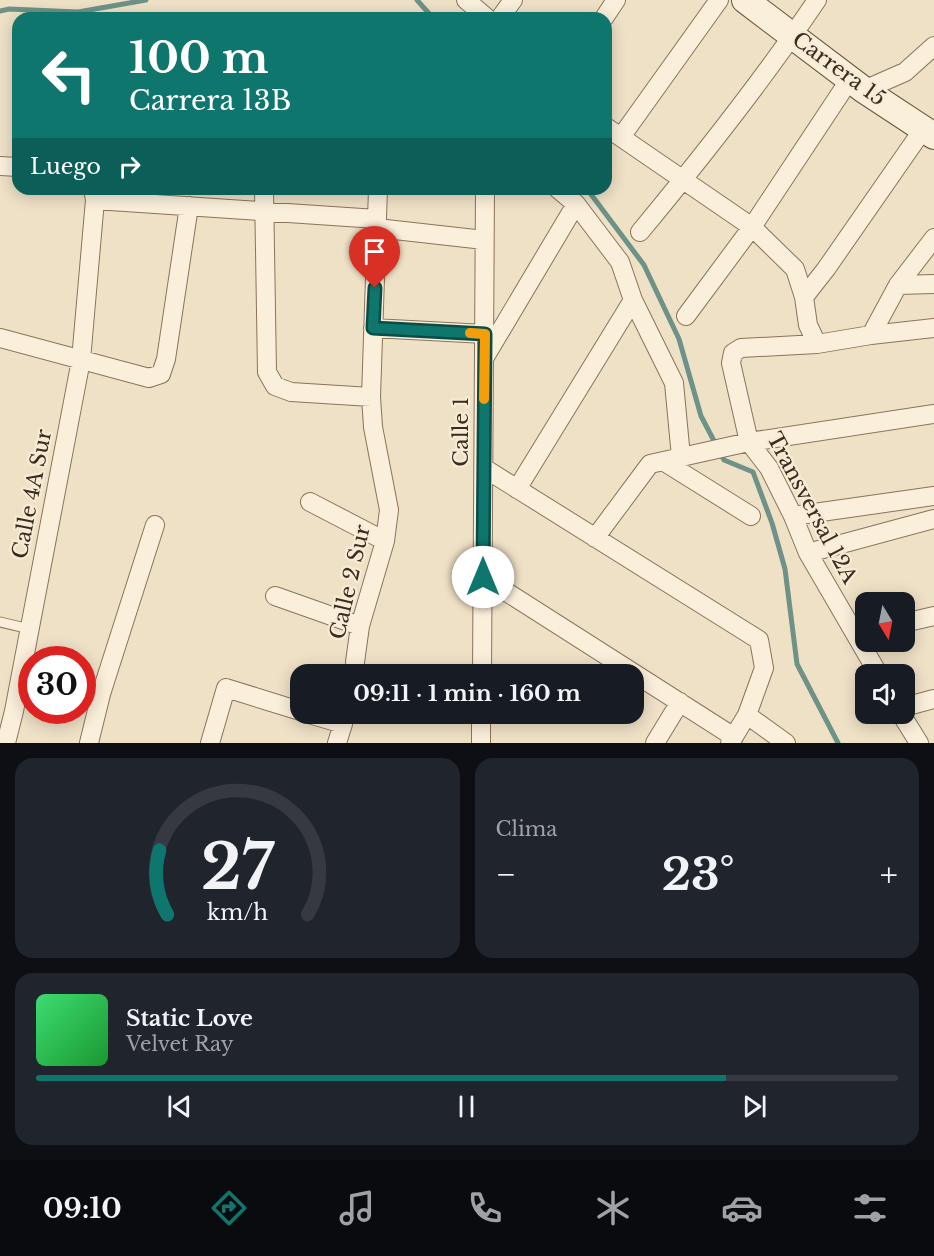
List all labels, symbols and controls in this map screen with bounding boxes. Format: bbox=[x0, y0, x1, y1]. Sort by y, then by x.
street label: Carrera 15 bbox=[787, 26, 891, 112]
text: 100 m bbox=[129, 32, 268, 84]
icon: left bbox=[30, 36, 108, 114]
text: Carrera 13B bbox=[129, 84, 291, 117]
icon: right bbox=[113, 150, 146, 183]
text: Luego bbox=[30, 153, 101, 180]
pin bbox=[349, 226, 400, 288]
icon: arrive bbox=[358, 235, 391, 268]
street label: Calle 1 bbox=[448, 397, 474, 467]
street label: Calle 4A Sur bbox=[7, 427, 57, 561]
street label: Transversal 12A bbox=[761, 428, 863, 589]
street label: Calle 2 Sur bbox=[324, 522, 376, 642]
position arrow bbox=[451, 545, 515, 609]
north arrow bbox=[855, 592, 915, 652]
map controls bbox=[855, 592, 915, 724]
speed limit sign: 30 bbox=[18, 646, 96, 724]
button: sound bbox=[855, 664, 915, 724]
text: 09:11 · 1 min · 160 m bbox=[353, 680, 581, 707]
text: Clima bbox=[496, 817, 557, 841]
text: 27 bbox=[201, 828, 274, 906]
text: 23° bbox=[662, 846, 735, 902]
text: − bbox=[496, 854, 516, 895]
text: + bbox=[880, 854, 898, 895]
text: km/h bbox=[207, 899, 268, 926]
text: Static Love bbox=[126, 1005, 253, 1032]
text: Velvet Ray bbox=[126, 1032, 234, 1056]
icon: previous bbox=[163, 1090, 196, 1123]
icon: pause bbox=[450, 1090, 483, 1123]
icon: next bbox=[738, 1090, 771, 1123]
icon: directions bbox=[208, 1187, 250, 1229]
icon: music bbox=[336, 1187, 378, 1229]
icon: phone bbox=[464, 1187, 506, 1229]
icon: climate bbox=[592, 1187, 634, 1229]
icon: car bbox=[721, 1187, 763, 1229]
icon: filters bbox=[849, 1187, 891, 1229]
text: 09:10 bbox=[43, 1192, 122, 1225]

